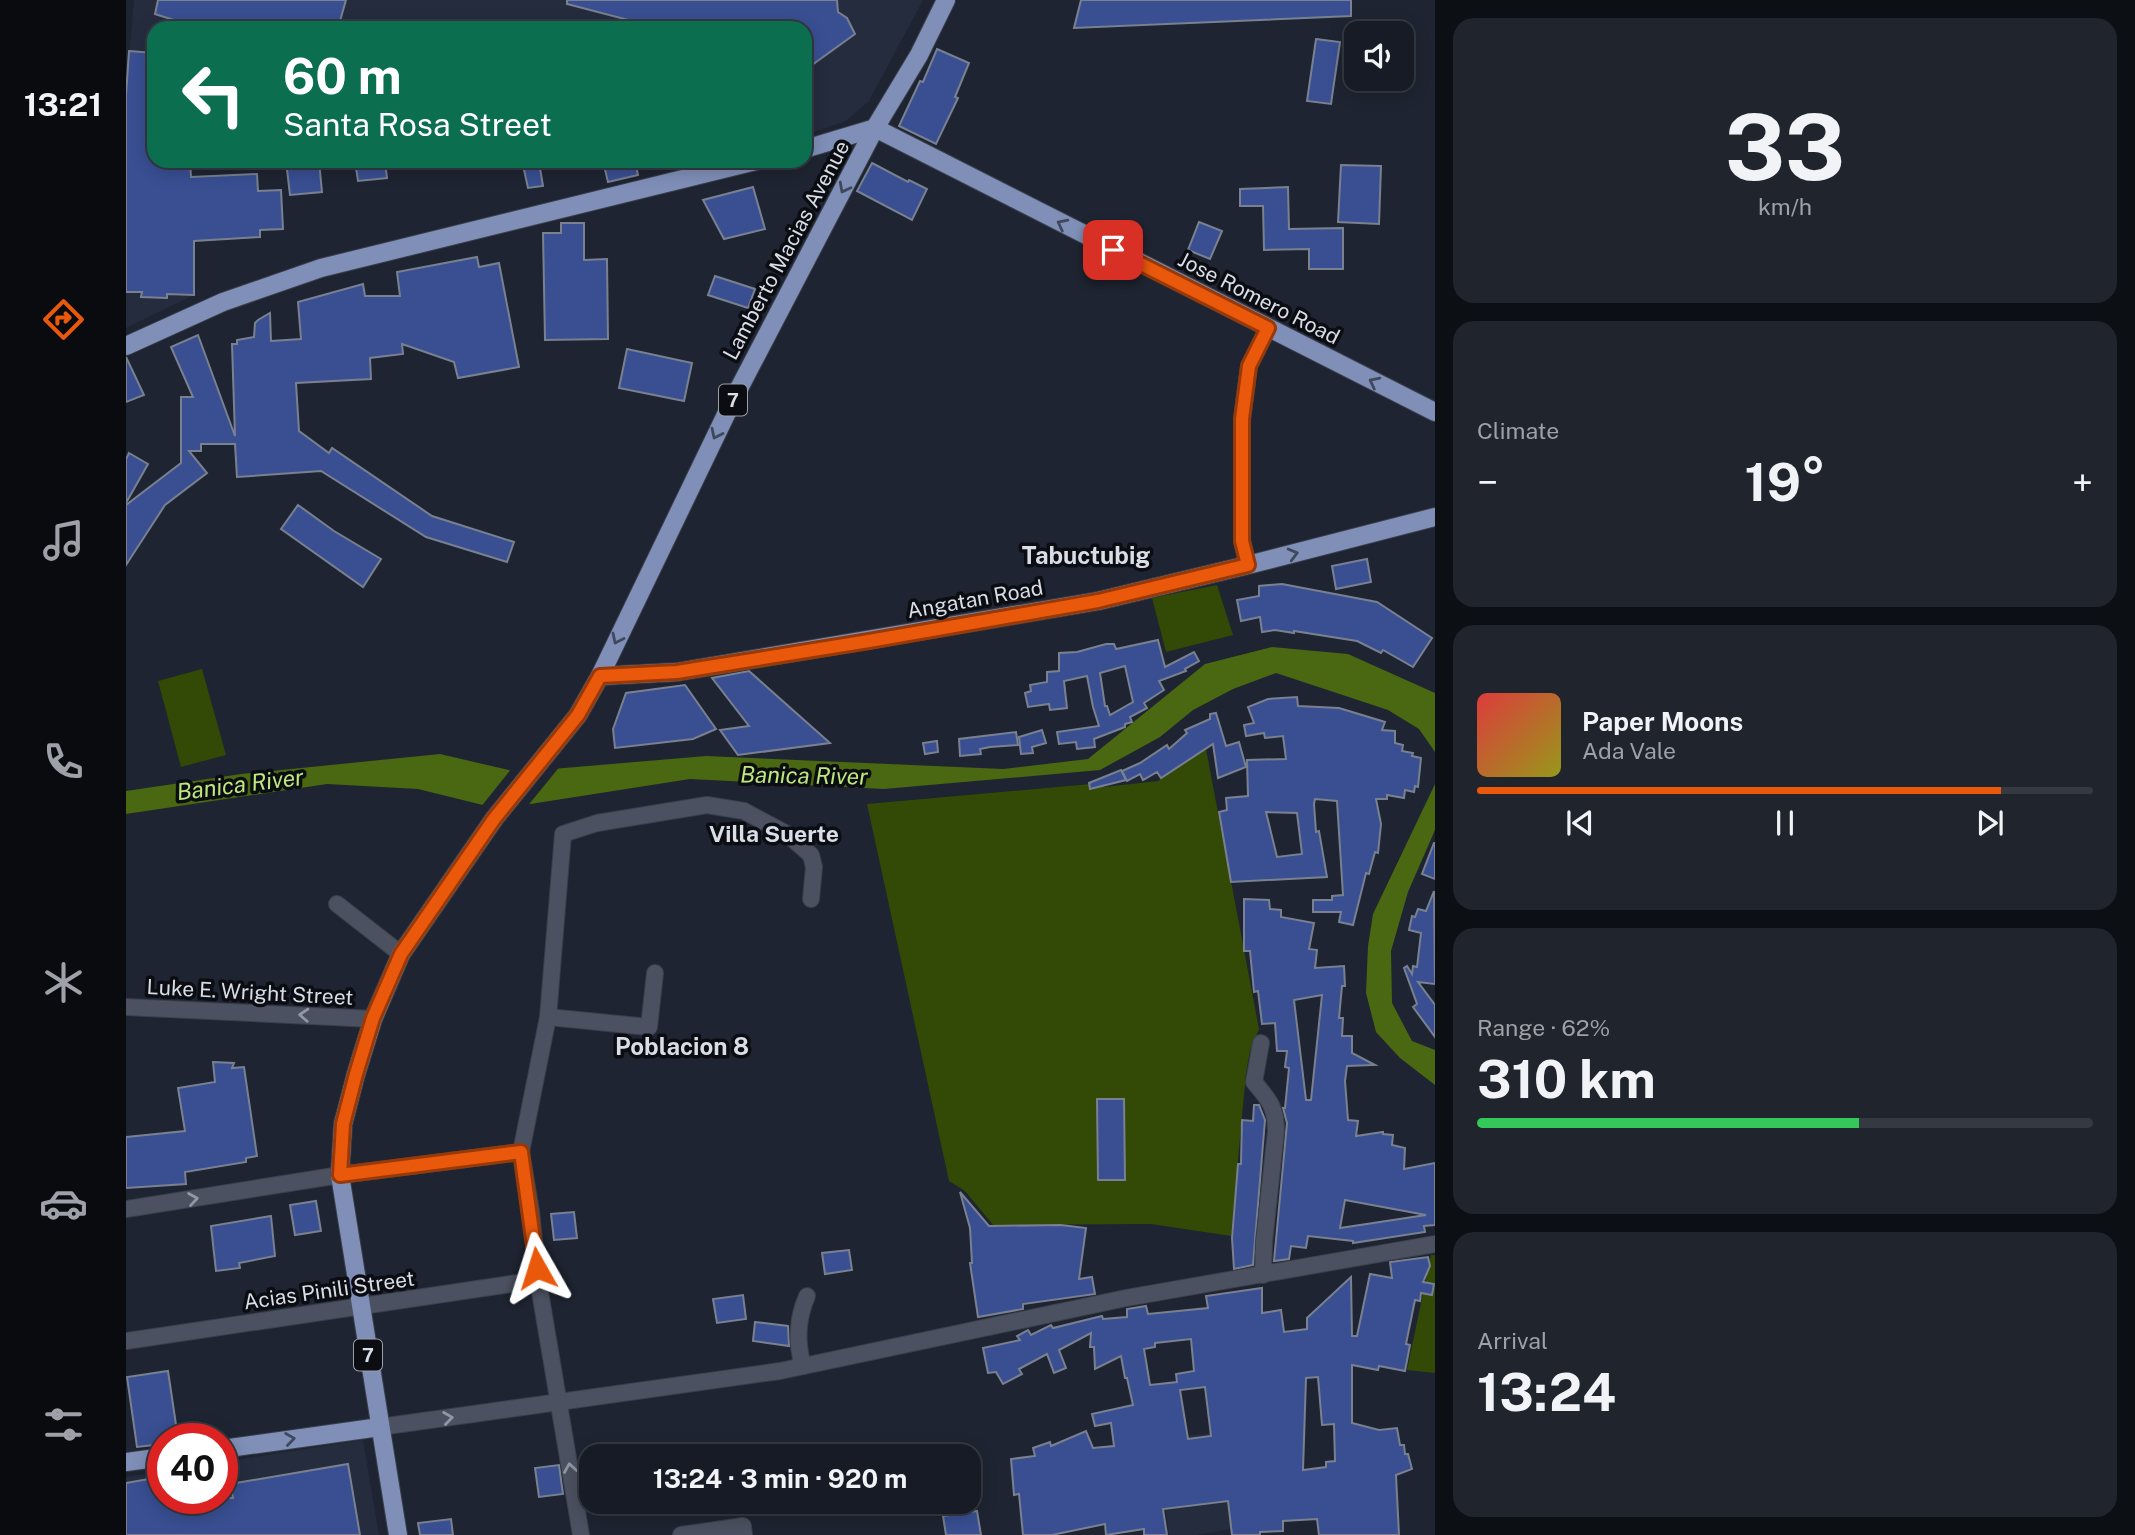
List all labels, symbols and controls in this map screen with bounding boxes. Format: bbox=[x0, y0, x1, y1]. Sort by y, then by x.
map controls bbox=[1344, 21, 1414, 91]
button: sound bbox=[1344, 21, 1414, 91]
text: 60 m bbox=[283, 47, 402, 105]
icon: left bbox=[168, 49, 259, 140]
text: 13:21 bbox=[24, 86, 102, 123]
text: 33 bbox=[1725, 94, 1845, 200]
text: Santa Rosa Street bbox=[283, 106, 552, 143]
street label: Lamberto Macias Avenue bbox=[718, 136, 854, 364]
one-way arrow bbox=[838, 181, 852, 194]
text: km/h bbox=[1758, 193, 1812, 220]
one-way arrow bbox=[1056, 218, 1069, 232]
pin bbox=[1083, 220, 1143, 280]
icon: arrive bbox=[1094, 231, 1132, 269]
street label: Jose Romero Road bbox=[1174, 246, 1344, 350]
icon: directions bbox=[39, 295, 88, 344]
one-way arrow bbox=[1369, 376, 1381, 390]
road number: 7 bbox=[719, 384, 747, 416]
text: Climate bbox=[1477, 417, 1559, 444]
one-way arrow bbox=[710, 427, 724, 439]
text: 19° bbox=[1744, 452, 1826, 513]
text: − bbox=[1477, 460, 1498, 505]
text: + bbox=[2072, 460, 2093, 505]
icon: music bbox=[39, 516, 88, 565]
district label: Tabuctubig bbox=[1022, 541, 1150, 569]
one-way arrow bbox=[1287, 548, 1299, 562]
street label: Angatan Road bbox=[905, 575, 1045, 623]
one-way arrow bbox=[612, 632, 626, 644]
text: Paper Moons bbox=[1582, 706, 1743, 737]
icon: phone bbox=[39, 737, 88, 786]
text: Ada Vale bbox=[1582, 737, 1676, 764]
water label: Banica River bbox=[740, 760, 868, 790]
water label: Banica River bbox=[175, 763, 305, 805]
icon: previous bbox=[1561, 804, 1599, 842]
icon: pause bbox=[1766, 804, 1804, 842]
icon: next bbox=[1971, 804, 2009, 842]
district label: Villa Suerte bbox=[709, 820, 839, 847]
icon: climate bbox=[39, 958, 88, 1007]
street label: Luke E. Wright Street bbox=[146, 974, 354, 1010]
one-way arrow bbox=[299, 1008, 310, 1023]
text: Range · 62% bbox=[1477, 1014, 1610, 1041]
district label: Poblacion 8 bbox=[615, 1032, 749, 1060]
text: 310 km bbox=[1477, 1049, 1656, 1110]
icon: car bbox=[39, 1179, 88, 1228]
one-way arrow bbox=[187, 1192, 199, 1207]
position arrow bbox=[500, 1231, 574, 1305]
street label: Acias Pinili Street bbox=[242, 1266, 416, 1314]
text: Arrival bbox=[1477, 1327, 1548, 1354]
road number: 7 bbox=[354, 1340, 382, 1371]
text: 13:24 bbox=[1477, 1362, 1616, 1423]
icon: filters bbox=[39, 1400, 88, 1449]
one-way arrow bbox=[442, 1410, 454, 1425]
speed limit sign: 40 bbox=[147, 1423, 238, 1514]
one-way arrow bbox=[284, 1432, 296, 1447]
one-way arrow bbox=[563, 1462, 578, 1474]
text: 13:24 · 3 min · 920 m bbox=[653, 1463, 907, 1494]

